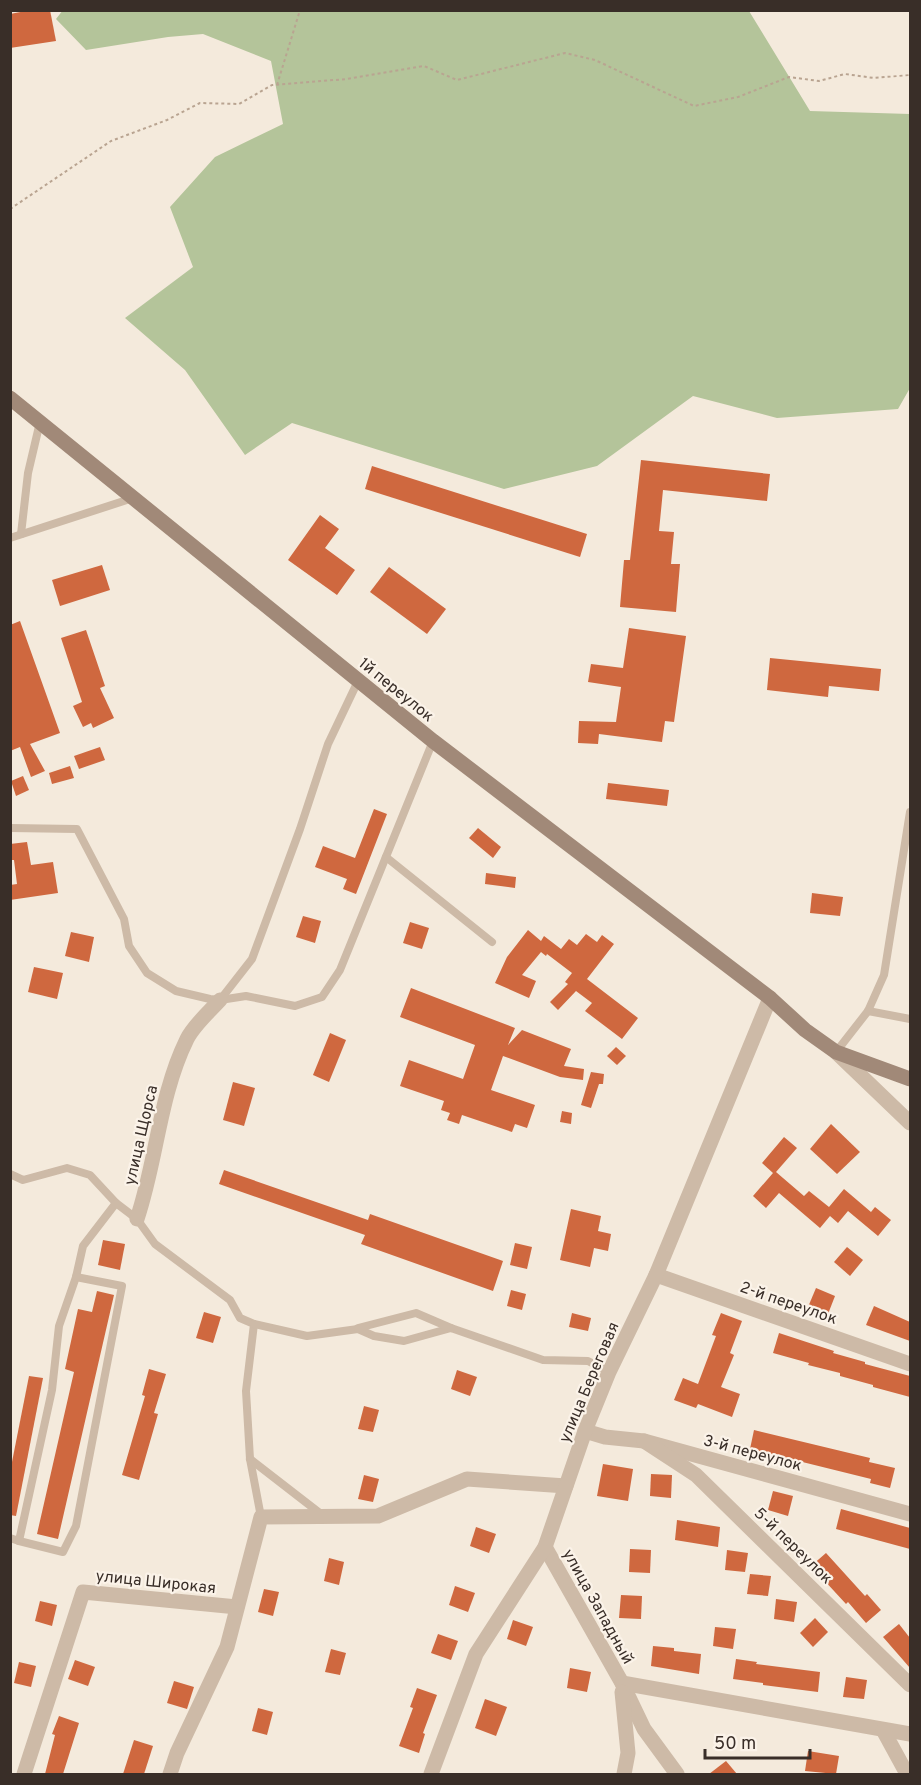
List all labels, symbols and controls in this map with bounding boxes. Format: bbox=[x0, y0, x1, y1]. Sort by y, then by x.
street label: 1й переулок bbox=[354, 654, 438, 727]
street label: улица Щорса bbox=[121, 1083, 163, 1187]
street label: 2-й переулок bbox=[737, 1278, 840, 1330]
street label: улица Береговая bbox=[555, 1319, 624, 1446]
street label: 3-й переулок bbox=[701, 1431, 804, 1477]
street label: 5-й переулок bbox=[749, 1504, 836, 1589]
street label: улица Западный bbox=[557, 1546, 637, 1668]
street label: улица Широкая bbox=[95, 1567, 217, 1599]
scale bar bbox=[705, 1722, 810, 1760]
text: 50 m bbox=[714, 1733, 756, 1756]

